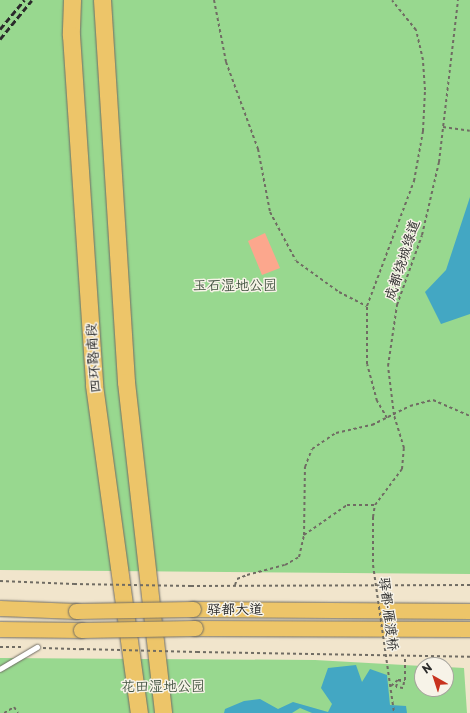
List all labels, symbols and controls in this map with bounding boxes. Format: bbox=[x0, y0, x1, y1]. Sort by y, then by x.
street label: 成都绕城绿道 bbox=[381, 217, 423, 303]
park label: 玉石湿地公园 bbox=[193, 277, 277, 293]
street label: 四环路南段 bbox=[82, 322, 104, 394]
street label: 驿都·雁渡桥 bbox=[376, 576, 402, 652]
street label: 驿都大道 bbox=[207, 601, 263, 617]
north arrow bbox=[414, 657, 454, 697]
text: N bbox=[418, 659, 435, 677]
park label: 花田湿地公园 bbox=[121, 678, 205, 694]

